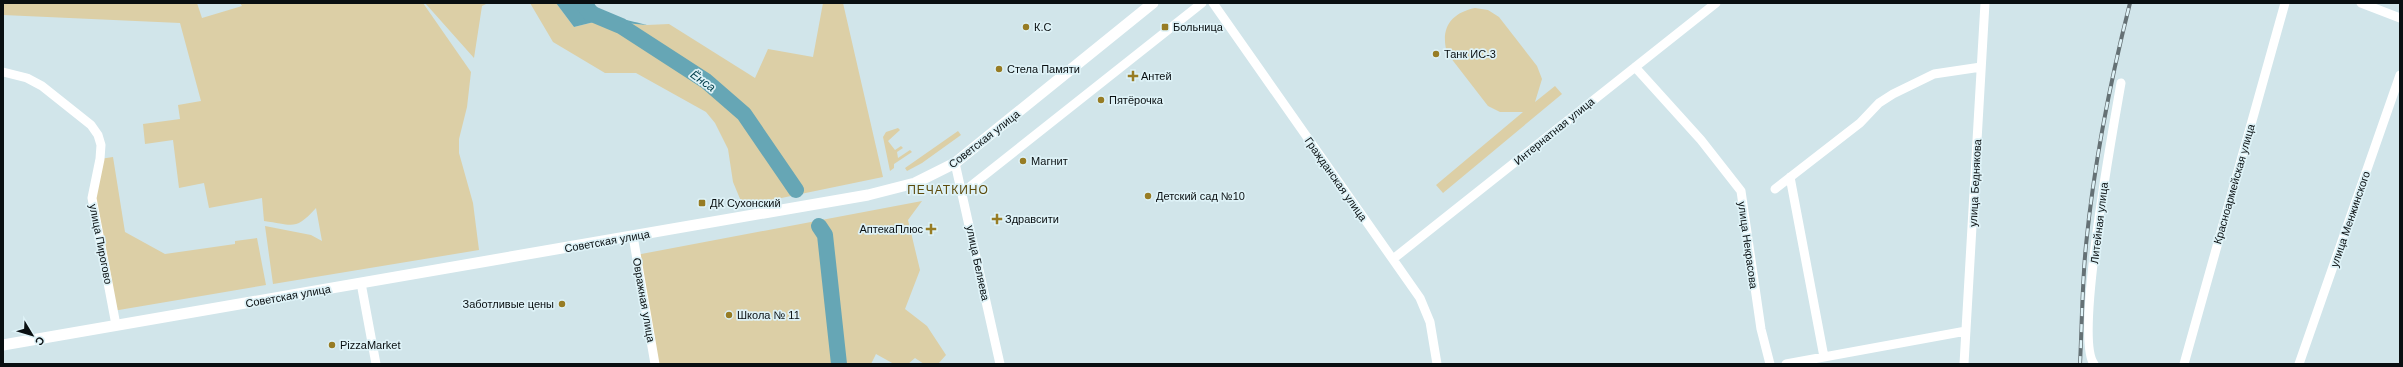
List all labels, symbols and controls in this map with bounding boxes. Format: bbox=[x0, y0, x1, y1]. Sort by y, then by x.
place label: К.С bbox=[1034, 21, 1051, 33]
place label: Больница bbox=[1173, 21, 1224, 33]
marker: К.С bbox=[1021, 22, 1031, 32]
marker: Больница bbox=[1160, 22, 1170, 32]
place label: Танк ИС-3 bbox=[1444, 48, 1496, 60]
marker: Танк ИС-3 bbox=[1431, 49, 1441, 59]
place label: Стела Памяти bbox=[1007, 63, 1080, 75]
marker: Стела Памяти bbox=[994, 64, 1004, 74]
water label: Ёнса bbox=[688, 67, 718, 95]
place label: Антей bbox=[1141, 70, 1172, 82]
marker: Антей bbox=[1128, 71, 1138, 81]
place label: Пятёрочка bbox=[1109, 94, 1164, 106]
street label: Интернатная улица bbox=[1512, 94, 1597, 167]
marker: Пятёрочка bbox=[1096, 95, 1106, 105]
street label: Советская улица bbox=[946, 107, 1022, 170]
street label: Красноармейская улица bbox=[2211, 122, 2257, 245]
street label: Гражданская улица bbox=[1303, 135, 1370, 224]
street label: улица Беднякова bbox=[1967, 138, 1983, 227]
place label: Магнит bbox=[1031, 155, 1068, 167]
marker: Магнит bbox=[1018, 156, 1028, 166]
street label: улица Менжинского bbox=[2328, 169, 2372, 269]
street label: Литейная улица bbox=[2088, 181, 2110, 264]
district label: ПЕЧАТКИНО bbox=[907, 183, 989, 197]
place label: Детский сад №10 bbox=[1156, 190, 1245, 202]
marker: Детский сад №10 bbox=[1143, 191, 1153, 201]
place label: ДК Сухонский bbox=[710, 197, 781, 209]
marker: ДК Сухонский bbox=[697, 198, 707, 208]
street label: улица Некрасова bbox=[1736, 201, 1760, 290]
street label: улица Пирогово bbox=[87, 203, 115, 285]
place label: Здравсити bbox=[1005, 213, 1059, 225]
marker: Здравсити bbox=[992, 214, 1002, 224]
place label: АптекаПлюс bbox=[859, 223, 923, 235]
marker: АптекаПлюс bbox=[926, 224, 936, 234]
street label: улица Беляева bbox=[964, 224, 992, 303]
street label: Советская улица bbox=[563, 227, 651, 254]
street label: Овражная улица bbox=[631, 257, 657, 344]
street label: Советская улица bbox=[244, 282, 332, 309]
place label: Заботливые цены bbox=[463, 298, 554, 310]
marker: Заботливые цены bbox=[557, 299, 567, 309]
place label: Школа № 11 bbox=[737, 309, 800, 321]
marker: Школа № 11 bbox=[724, 310, 734, 320]
north arrow bbox=[12, 315, 52, 355]
text: С bbox=[33, 334, 47, 348]
place label: PizzaMarket bbox=[340, 339, 401, 351]
marker: PizzaMarket bbox=[327, 340, 337, 350]

